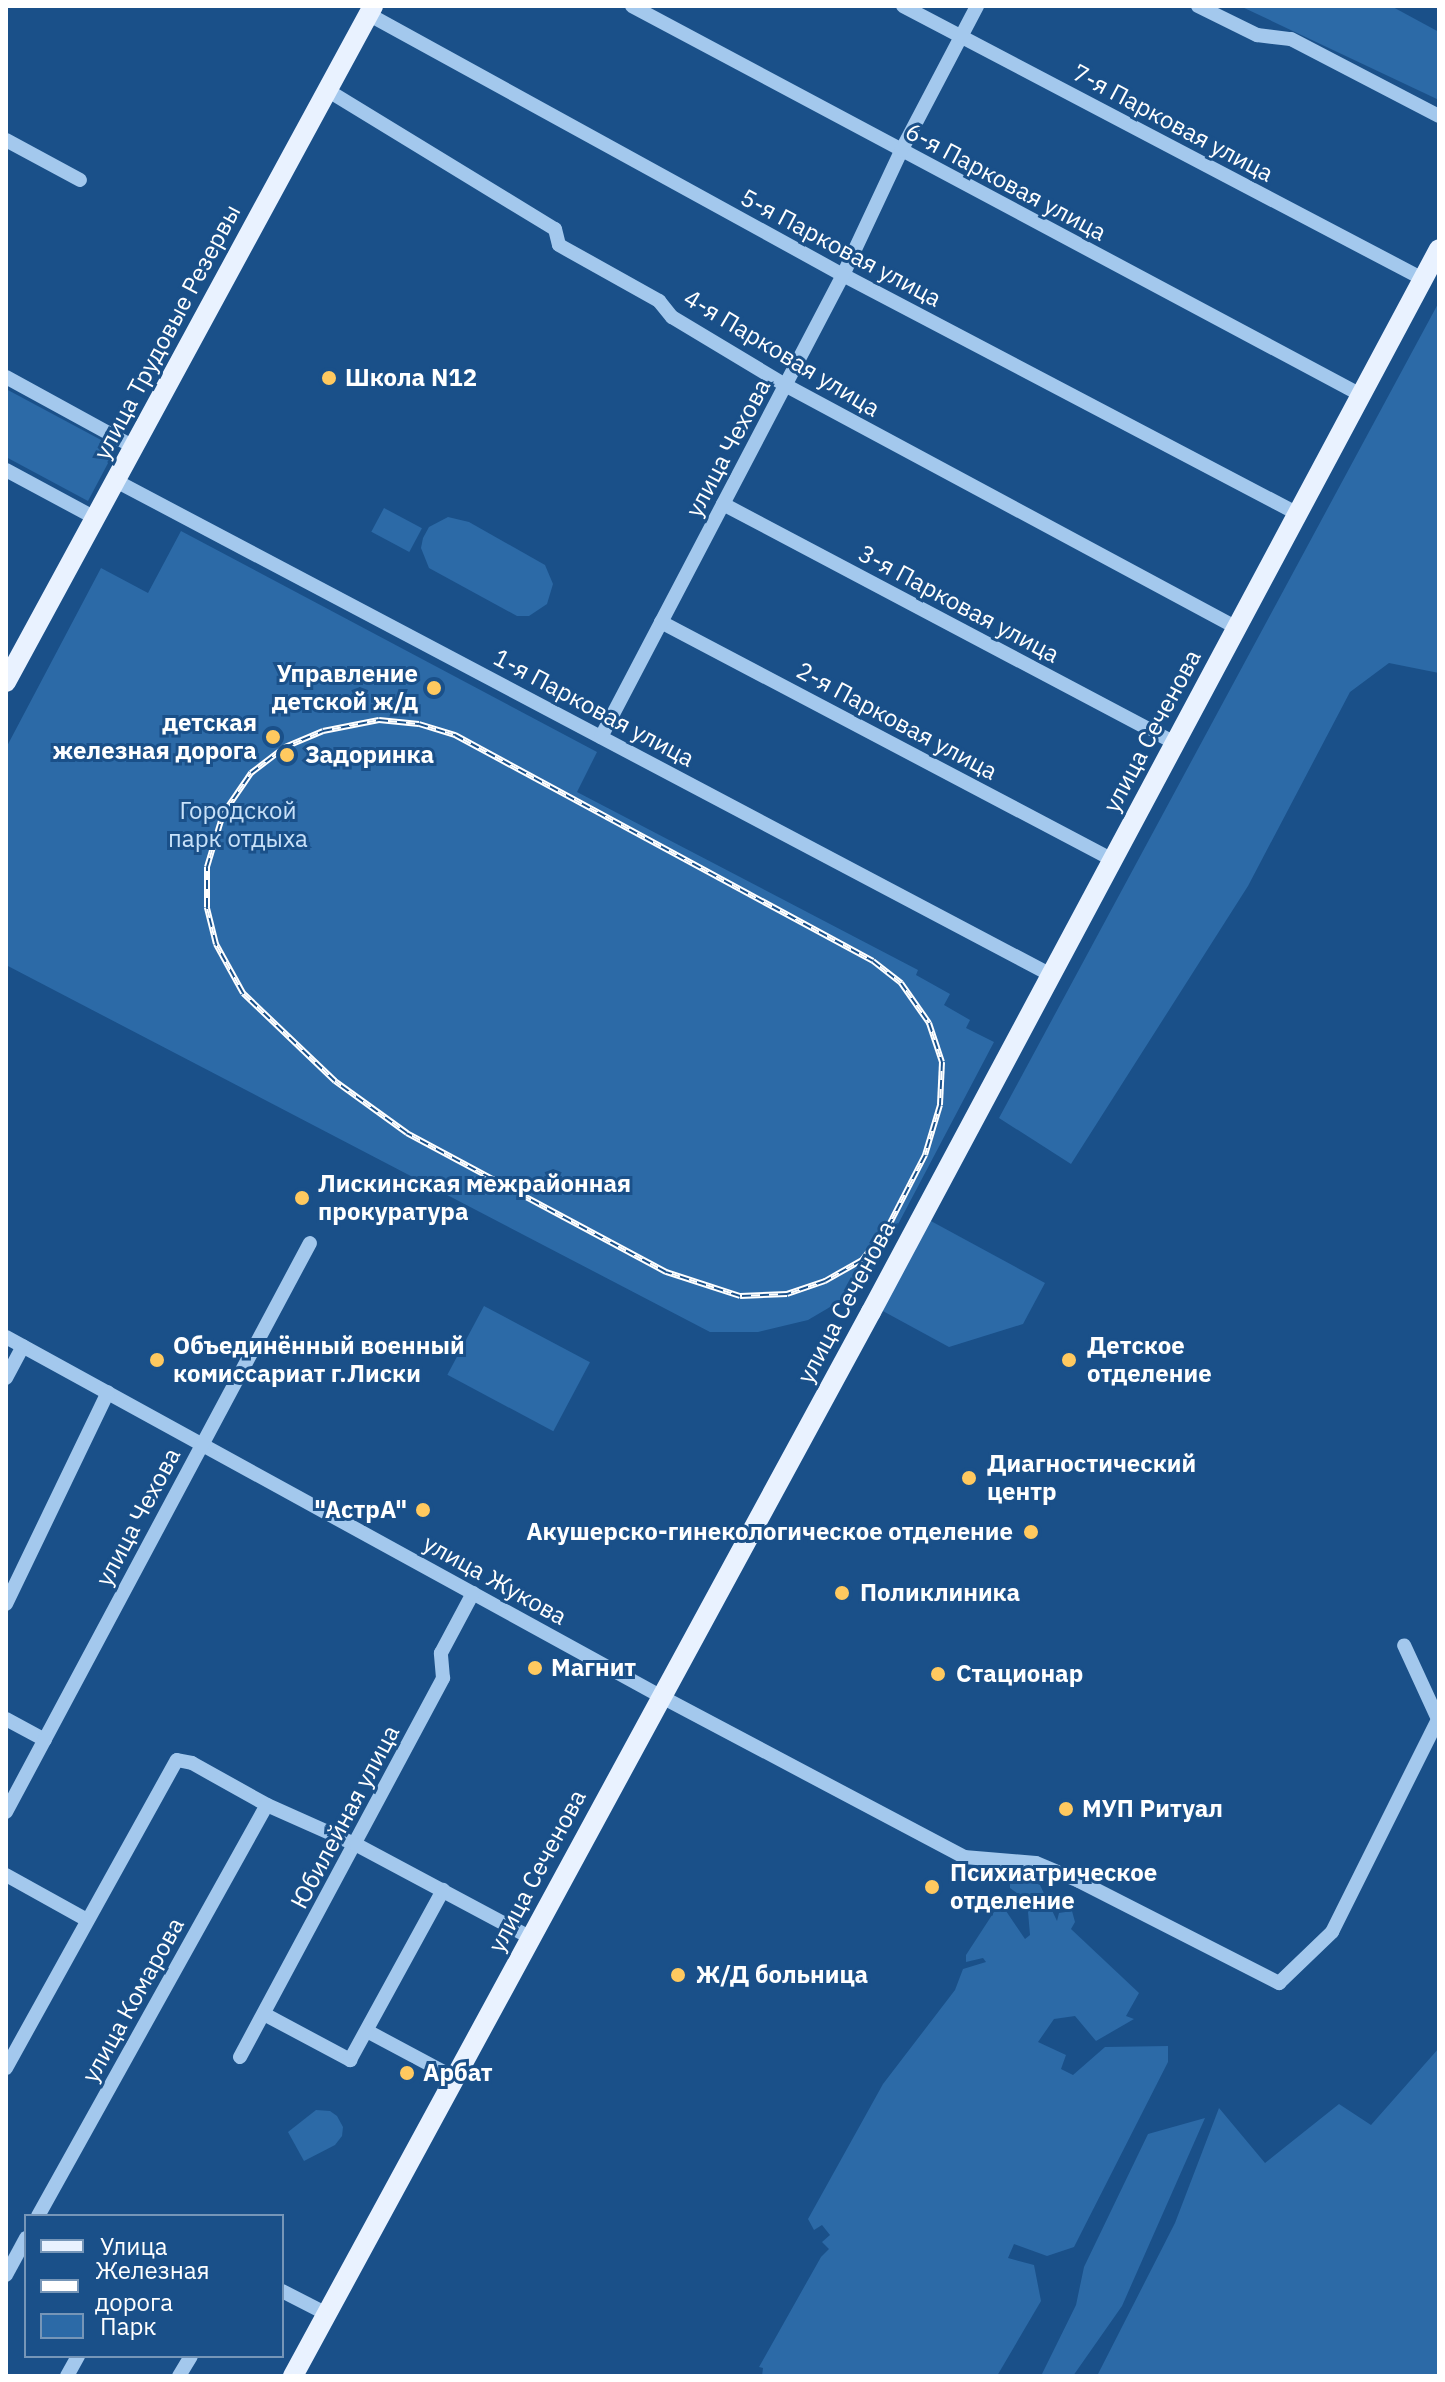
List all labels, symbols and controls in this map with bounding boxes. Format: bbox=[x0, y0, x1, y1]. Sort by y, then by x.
street label: 7-я Парковая улица bbox=[1068, 58, 1278, 188]
street label: 6-я Парковая улица bbox=[901, 117, 1111, 247]
street label: 5-я Парковая улица bbox=[736, 183, 946, 313]
street label: улица Трудовые Резервы bbox=[87, 200, 247, 464]
street label: 4-я Парковая улица bbox=[679, 283, 885, 423]
place label: Школа N12 bbox=[345, 364, 477, 392]
marker: Школа N12 bbox=[320, 369, 338, 387]
street label: улица Чехова bbox=[680, 374, 776, 522]
street label: 3-я Парковая улица bbox=[854, 539, 1064, 669]
street label: 1-я Парковая улица bbox=[489, 643, 699, 773]
street label: улица Сеченова bbox=[1097, 645, 1207, 817]
street label: 2-я Парковая улица bbox=[792, 656, 1002, 786]
place label: Управление детской ж/д bbox=[272, 660, 418, 716]
marker: Управление детской ж/д bbox=[425, 679, 443, 697]
place label: детская железная дорога bbox=[53, 709, 257, 765]
marker: детская железная дорога bbox=[264, 728, 282, 746]
place label: Задоринка bbox=[305, 741, 434, 769]
marker: Задоринка bbox=[276, 744, 298, 766]
park label: Городской парк отдыха bbox=[168, 797, 308, 853]
place label: Лискинская межрайонная прокуратура bbox=[318, 1170, 631, 1226]
marker: Лискинская межрайонная прокуратура bbox=[293, 1189, 311, 1207]
street label: улица Сеченова bbox=[791, 1216, 901, 1388]
place label: Объединённый военный комиссариат г.Лиски bbox=[173, 1332, 465, 1388]
place label: Детское отделение bbox=[1087, 1332, 1212, 1388]
marker: Детское отделение bbox=[1058, 1349, 1080, 1371]
marker: Объединённый военный комиссариат г.Лиски bbox=[148, 1351, 166, 1369]
street label: улица Чехова bbox=[90, 1443, 186, 1591]
place label: Диагностический центр bbox=[987, 1450, 1196, 1506]
marker: Диагностический центр bbox=[958, 1467, 980, 1489]
place label: "АстрА" bbox=[314, 1496, 407, 1524]
marker: "АстрА" bbox=[414, 1501, 432, 1519]
place label: Акушерско-гинекологическое отделение bbox=[526, 1518, 1013, 1546]
marker: Акушерско-гинекологическое отделение bbox=[1020, 1521, 1042, 1543]
street label: улица Жукова bbox=[418, 1529, 572, 1631]
place label: Поликлиника bbox=[860, 1579, 1020, 1607]
marker: Поликлиника bbox=[831, 1582, 853, 1604]
place label: Магнит bbox=[551, 1654, 636, 1682]
marker: Магнит bbox=[526, 1659, 544, 1677]
place label: Стационар bbox=[956, 1660, 1083, 1688]
marker: Стационар bbox=[927, 1663, 949, 1685]
street label: Юбилейная улица bbox=[285, 1720, 405, 1914]
street label: улица Сеченова bbox=[482, 1785, 592, 1957]
place label: МУП Ритуал bbox=[1082, 1795, 1223, 1823]
marker: МУП Ритуал bbox=[1057, 1800, 1075, 1818]
place label: Психиатрическое отделение bbox=[950, 1859, 1157, 1915]
marker: Психиатрическое отделение bbox=[921, 1876, 943, 1898]
street label: улица Комарова bbox=[76, 1913, 190, 2087]
place label: Ж/Д больница bbox=[696, 1961, 868, 1989]
marker: Ж/Д больница bbox=[667, 1964, 689, 1986]
place label: Арбат bbox=[423, 2059, 493, 2087]
marker: Арбат bbox=[398, 2064, 416, 2082]
legend bbox=[24, 2214, 284, 2358]
text: Улица bbox=[100, 2230, 168, 2262]
text: Железная дорога bbox=[95, 2254, 210, 2318]
text: Парк bbox=[100, 2310, 157, 2342]

